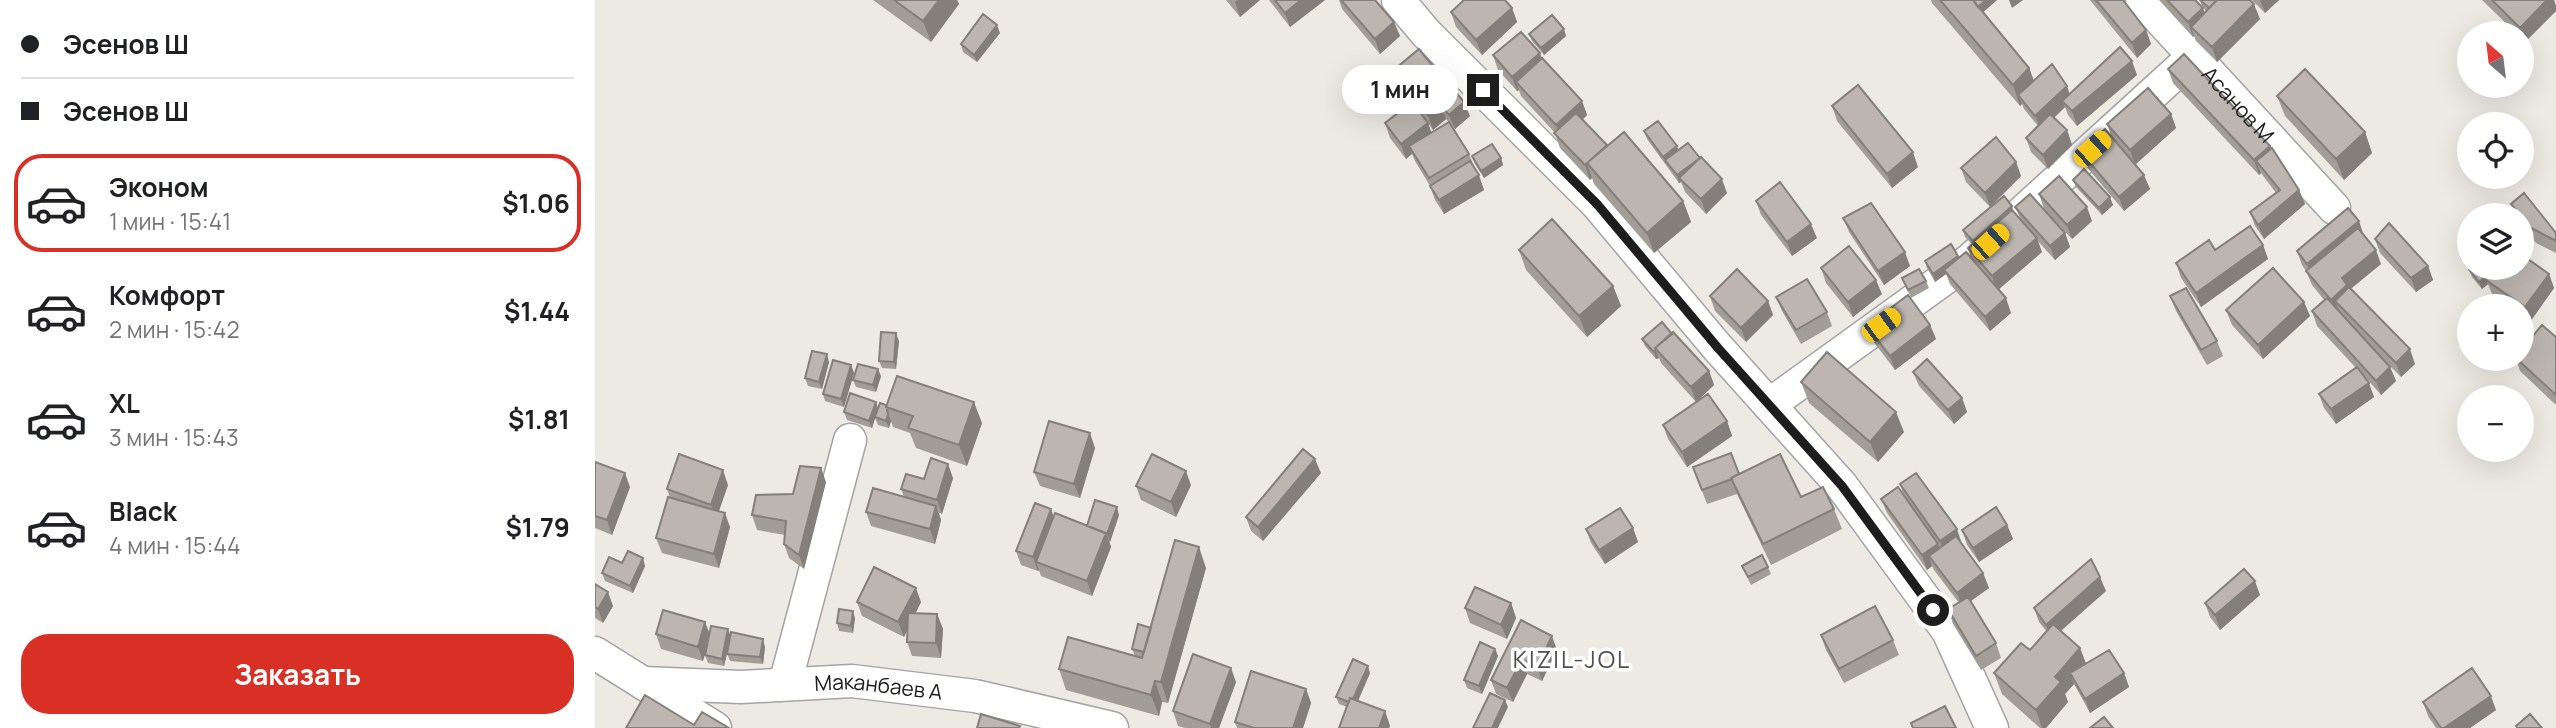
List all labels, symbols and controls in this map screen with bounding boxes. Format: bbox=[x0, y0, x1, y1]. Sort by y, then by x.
north arrow bbox=[2457, 21, 2534, 98]
map controls bbox=[2457, 21, 2534, 462]
text: Эсенов Ш bbox=[63, 26, 189, 62]
street label: Асанов М bbox=[2196, 60, 2281, 149]
callout: 1 мин bbox=[1343, 66, 1459, 114]
text: 1 мин bbox=[1370, 73, 1430, 105]
route end bbox=[1467, 74, 1499, 106]
text: Эсенов Ш bbox=[63, 93, 189, 129]
button: locate bbox=[2457, 112, 2534, 189]
car bbox=[2070, 127, 2115, 171]
text: Эконом bbox=[109, 169, 209, 205]
icon: car bbox=[25, 172, 88, 235]
text: $1.06 bbox=[502, 185, 570, 221]
button: layers bbox=[2457, 203, 2534, 280]
text: 1 мин · 15:41 bbox=[109, 205, 231, 237]
car bbox=[1968, 220, 2013, 264]
text: Комфорт bbox=[109, 277, 225, 313]
icon: car bbox=[25, 280, 88, 343]
text: $1.44 bbox=[504, 293, 570, 329]
button: + bbox=[2457, 294, 2534, 371]
car bbox=[1858, 304, 1905, 346]
text: 2 мин · 15:42 bbox=[109, 313, 240, 345]
text: XL bbox=[109, 385, 140, 421]
button: − bbox=[2457, 385, 2534, 462]
icon: car bbox=[25, 388, 88, 451]
text: $1.81 bbox=[508, 401, 570, 437]
text: 3 мин · 15:43 bbox=[109, 421, 239, 453]
text: Black bbox=[109, 493, 177, 529]
icon: car bbox=[25, 496, 88, 559]
text: $1.79 bbox=[505, 509, 570, 545]
text: 4 мин · 15:44 bbox=[109, 529, 241, 561]
route start bbox=[1917, 594, 1949, 626]
button: Заказать bbox=[21, 634, 574, 714]
district label: KIZIL-JOL bbox=[1513, 642, 1631, 675]
street label: Маканбаев А bbox=[814, 667, 944, 706]

